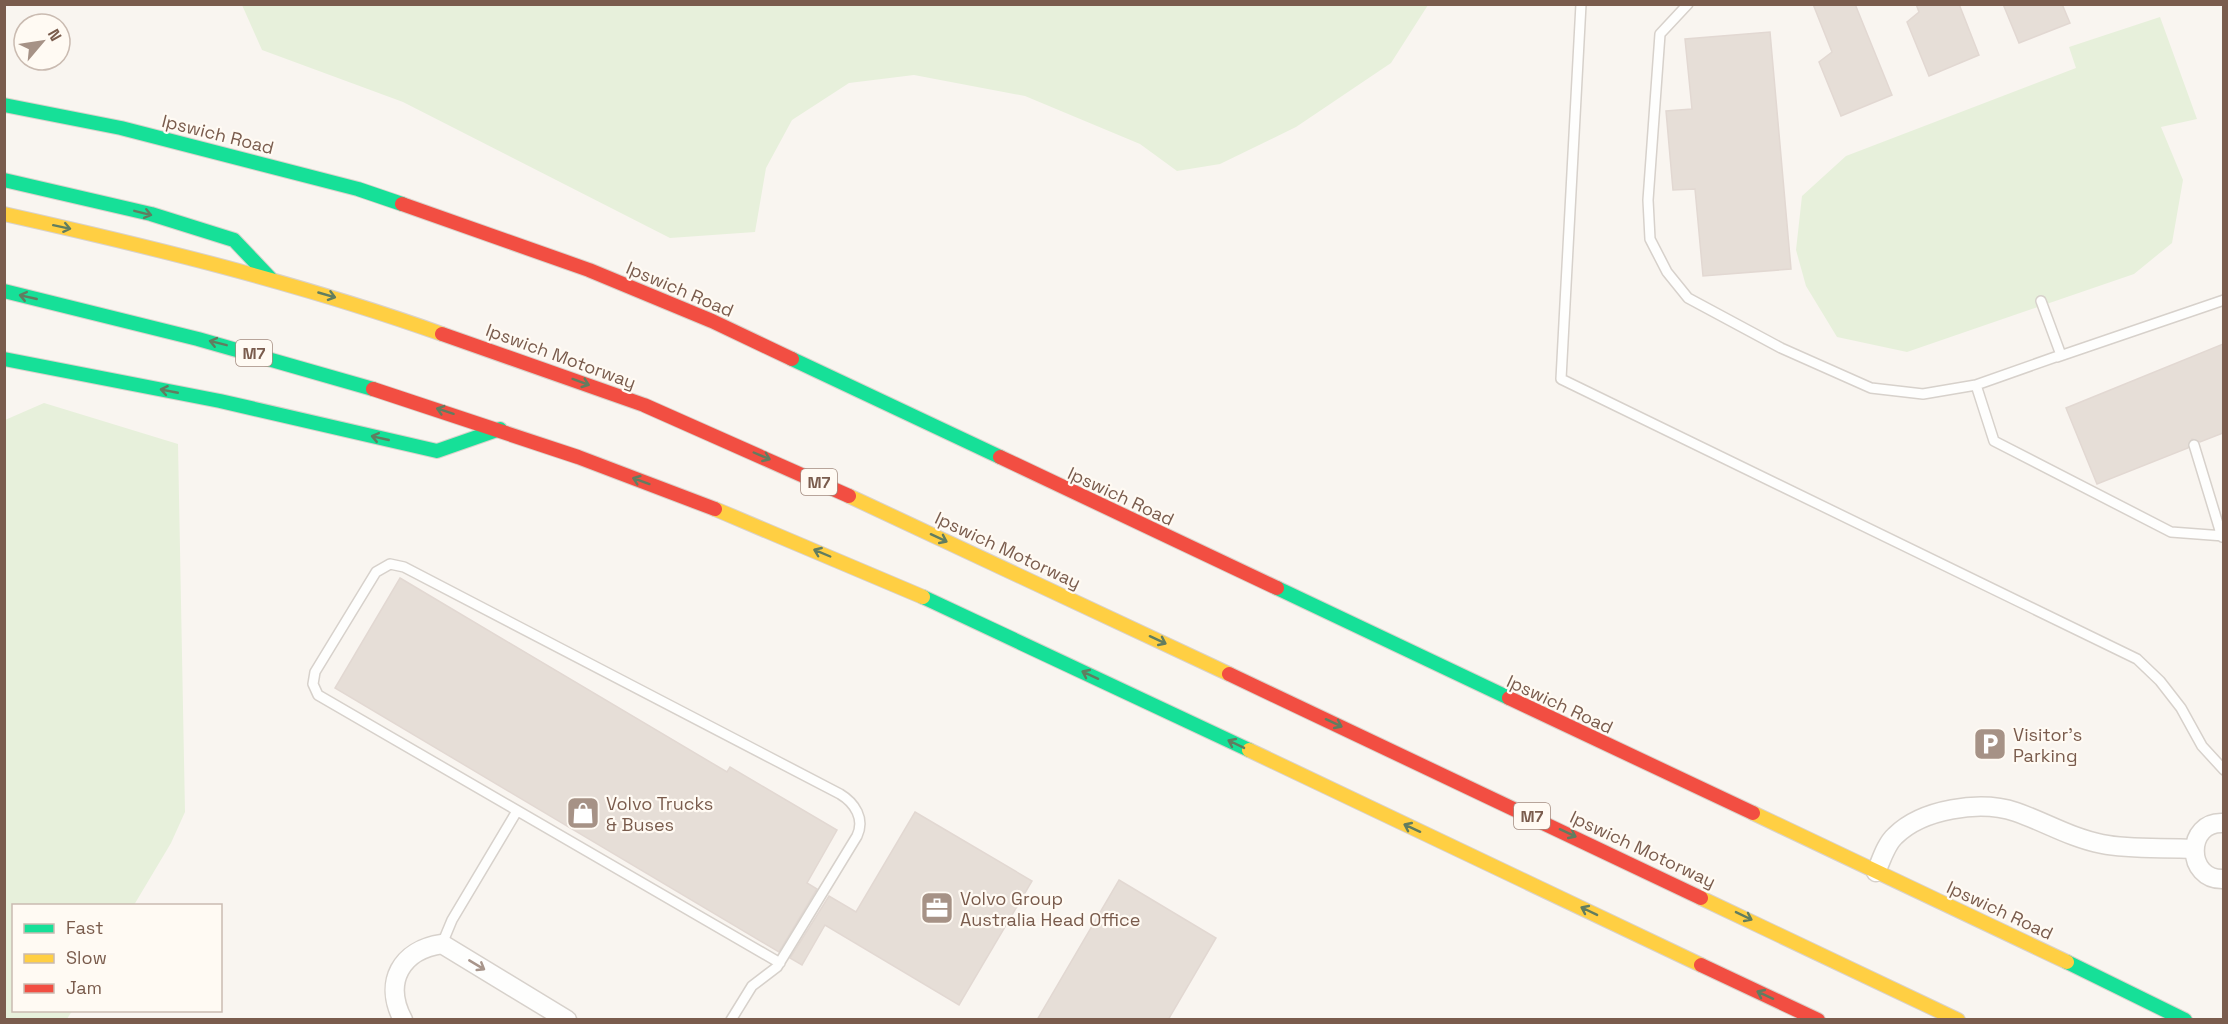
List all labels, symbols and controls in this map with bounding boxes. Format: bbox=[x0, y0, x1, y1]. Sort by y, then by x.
north arrow bbox=[12, 12, 72, 72]
text: N bbox=[43, 25, 66, 45]
street label: Ipswich Road bbox=[160, 109, 276, 159]
one-way arrow bbox=[133, 207, 152, 219]
one-way arrow bbox=[51, 222, 71, 233]
street label: Ipswich Road bbox=[623, 256, 737, 322]
one-way arrow bbox=[19, 290, 38, 302]
one-way arrow bbox=[317, 290, 336, 301]
street label: Ipswich Motorway bbox=[483, 318, 639, 394]
one-way arrow bbox=[208, 337, 227, 348]
road number: M7 bbox=[236, 340, 272, 366]
one-way arrow bbox=[572, 377, 590, 388]
one-way arrow bbox=[160, 385, 179, 396]
one-way arrow bbox=[436, 405, 455, 416]
one-way arrow bbox=[371, 431, 390, 443]
one-way arrow bbox=[752, 451, 770, 462]
street label: Ipswich Road bbox=[1064, 461, 1178, 531]
road number: M7 bbox=[801, 469, 837, 495]
one-way arrow bbox=[632, 474, 651, 485]
street label: Ipswich Motorway bbox=[931, 506, 1085, 594]
one-way arrow bbox=[929, 532, 947, 544]
one-way arrow bbox=[813, 547, 832, 558]
one-way arrow bbox=[1149, 635, 1167, 647]
one-way arrow bbox=[1082, 668, 1100, 680]
street label: Ipswich Road bbox=[1503, 669, 1617, 739]
one-way arrow bbox=[1325, 718, 1343, 730]
place label: Visitor's Parking bbox=[2013, 723, 2082, 767]
parking icon: Visitor's Parking bbox=[1972, 726, 2008, 762]
one-way arrow bbox=[1228, 737, 1246, 749]
place label: Volvo Trucks & Buses bbox=[606, 792, 713, 836]
shop icon: Volvo Trucks & Buses bbox=[565, 795, 601, 831]
road number: M7 bbox=[1514, 803, 1550, 829]
street label: Ipswich Motorway bbox=[1566, 805, 1720, 893]
one-way arrow bbox=[1404, 821, 1422, 833]
one-way arrow bbox=[1558, 828, 1576, 839]
street label: Ipswich Road bbox=[1943, 875, 2057, 945]
place label: Volvo Group Australia Head Office bbox=[960, 887, 1141, 931]
office icon: Volvo Group Australia Head Office bbox=[919, 890, 955, 926]
legend bbox=[12, 904, 222, 1012]
one-way arrow bbox=[1580, 904, 1598, 916]
one-way arrow bbox=[1735, 911, 1753, 923]
text: Fast bbox=[66, 916, 103, 939]
text: Slow bbox=[66, 946, 107, 969]
one-way arrow bbox=[468, 960, 485, 972]
text: Jam bbox=[66, 976, 102, 999]
one-way arrow bbox=[1756, 988, 1774, 1000]

